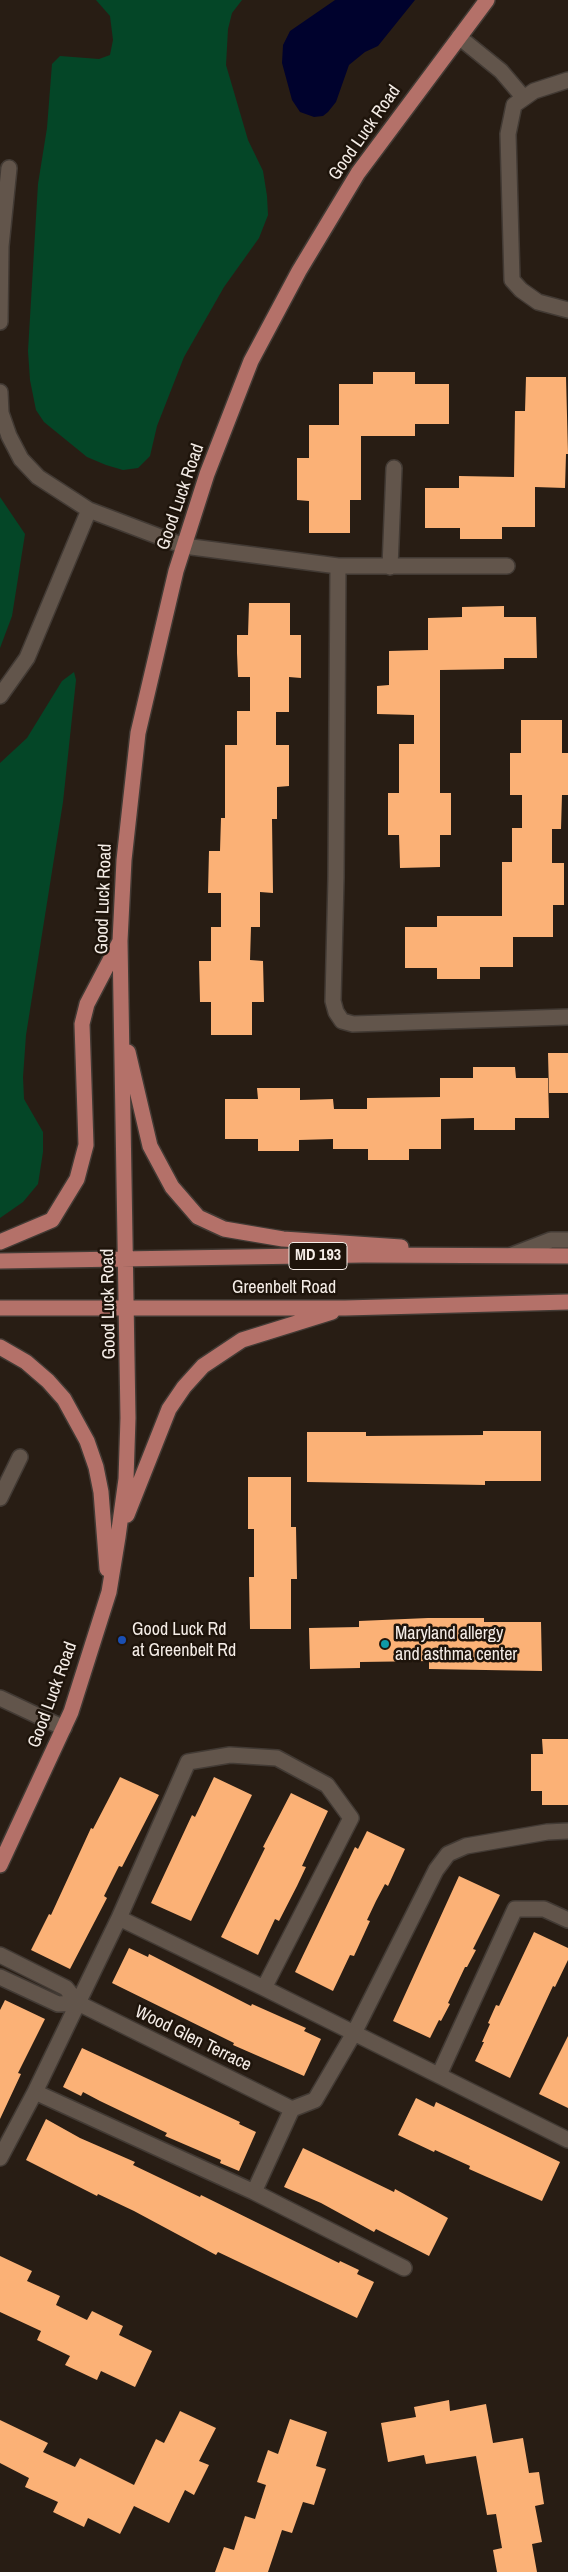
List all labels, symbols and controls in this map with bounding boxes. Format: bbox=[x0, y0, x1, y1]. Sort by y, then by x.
street label: Good Luck Road bbox=[324, 81, 406, 185]
street label: Good Luck Road bbox=[153, 441, 209, 553]
street label: Good Luck Road bbox=[91, 843, 117, 955]
road number: MD 193 bbox=[289, 1242, 347, 1270]
street label: Good Luck Road bbox=[97, 1248, 121, 1360]
street label: Greenbelt Road bbox=[232, 1277, 336, 1299]
place label: Good Luck Rd at Greenbelt Rd bbox=[132, 1619, 236, 1662]
place label: Maryland allergy and asthma center bbox=[395, 1623, 517, 1666]
marker: Good Luck Rd at Greenbelt Rd bbox=[116, 1634, 128, 1646]
marker: Maryland allergy and asthma center bbox=[379, 1638, 391, 1650]
street label: Good Luck Road bbox=[24, 1639, 82, 1751]
street label: Wood Glen Terrace bbox=[131, 2001, 255, 2077]

